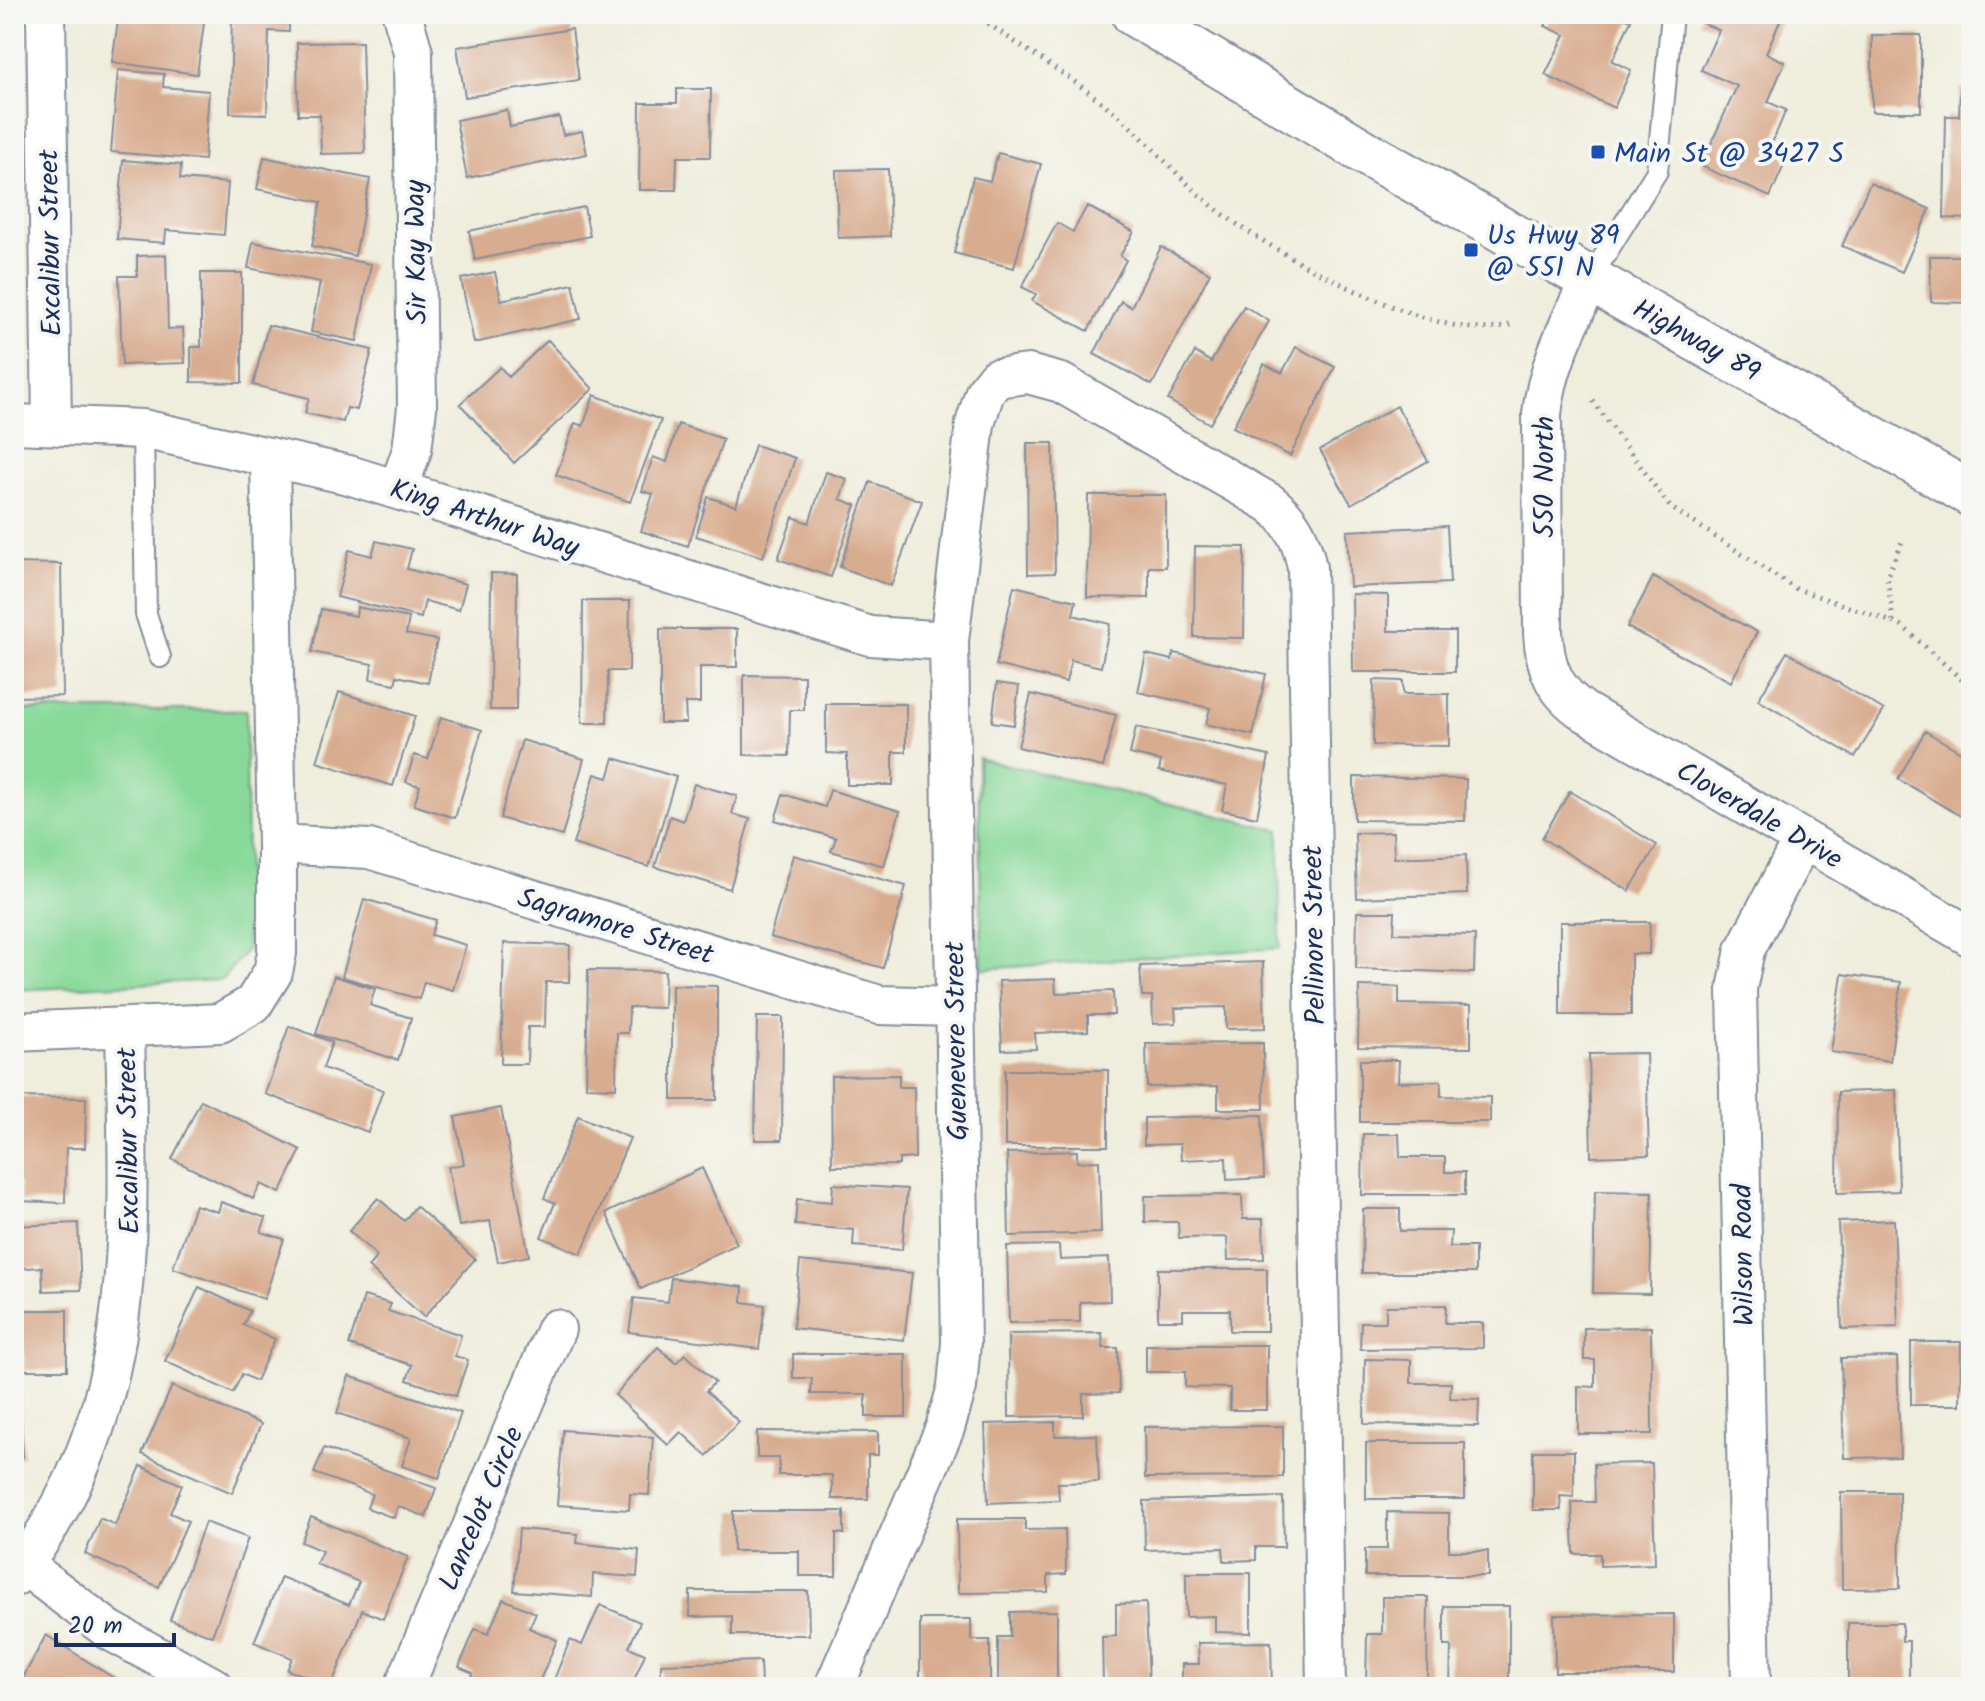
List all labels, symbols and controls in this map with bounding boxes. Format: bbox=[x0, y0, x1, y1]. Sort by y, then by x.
place label: Main St @ 3427 S bbox=[1614, 132, 1844, 177]
marker: Main St @ 3427 S bbox=[1589, 143, 1607, 161]
street label: Excalibur Street bbox=[27, 148, 76, 337]
street label: Sir Kay Way bbox=[394, 179, 441, 324]
place label: Us Hwy 89 @ 551 N bbox=[1487, 214, 1620, 291]
marker: Us Hwy 89 @ 551 N bbox=[1462, 241, 1480, 259]
street label: Highway 89 bbox=[1623, 287, 1768, 395]
street label: 550 North bbox=[1523, 416, 1568, 538]
street label: King Arthur Way bbox=[384, 468, 586, 571]
street label: Cloverdale Drive bbox=[1667, 750, 1851, 882]
street label: Pellinore Street bbox=[1291, 843, 1340, 1025]
street label: Sagramore Street bbox=[512, 876, 720, 979]
street label: Guenevere Street bbox=[933, 940, 982, 1141]
street label: Excalibur Street bbox=[105, 1046, 154, 1235]
street label: Wilson Road bbox=[1721, 1182, 1768, 1327]
street label: Lancelot Circle bbox=[427, 1419, 537, 1598]
scale bar bbox=[56, 1597, 174, 1647]
text: 20 m bbox=[68, 1607, 123, 1646]

